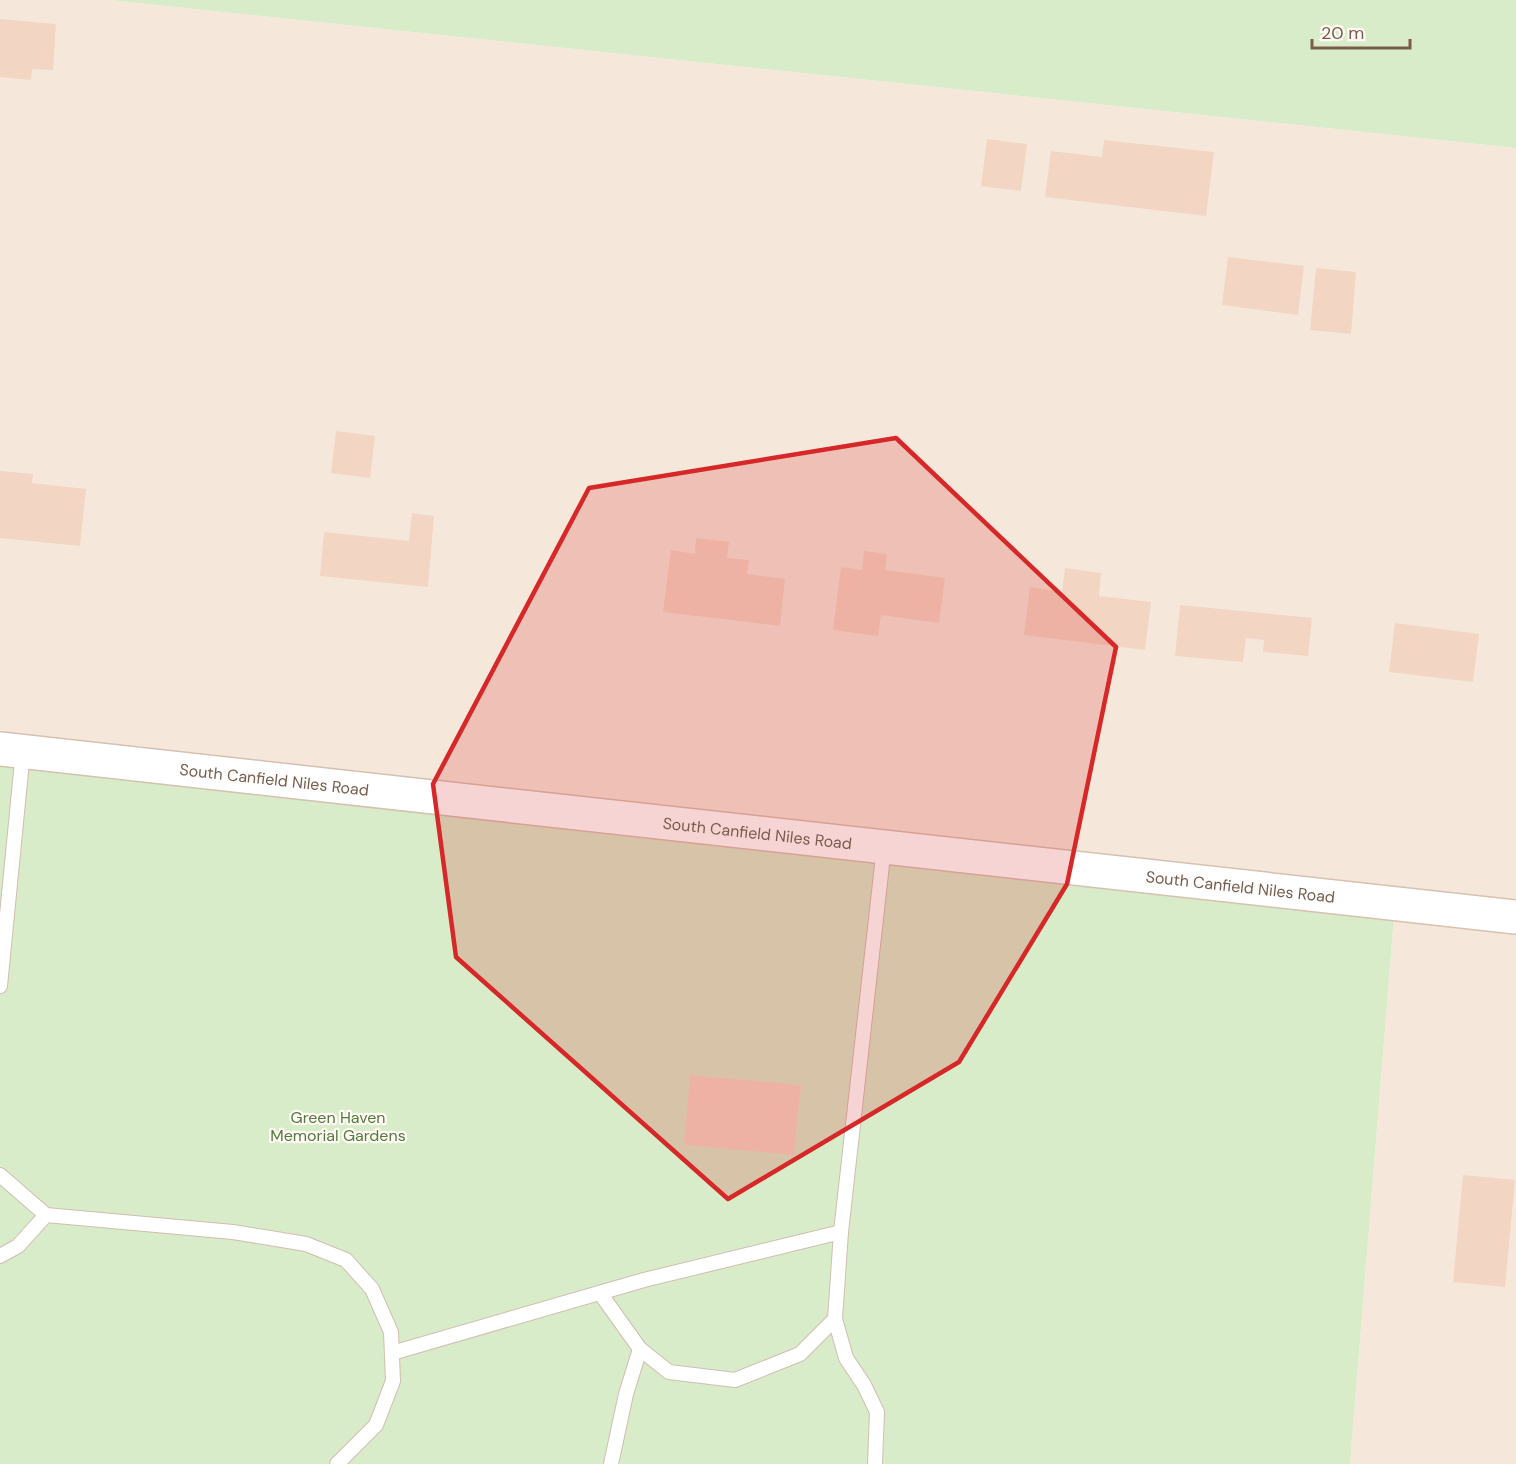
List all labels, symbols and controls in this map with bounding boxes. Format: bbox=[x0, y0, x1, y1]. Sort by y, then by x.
scale bar bbox=[1312, 12, 1410, 50]
text: 20 m bbox=[1321, 21, 1364, 45]
street label: South Canfield Niles Road bbox=[179, 758, 370, 800]
street label: South Canfield Niles Road bbox=[662, 812, 853, 854]
street label: South Canfield Niles Road bbox=[1145, 866, 1336, 907]
park label: Green Haven Memorial Gardens bbox=[270, 1107, 406, 1146]

